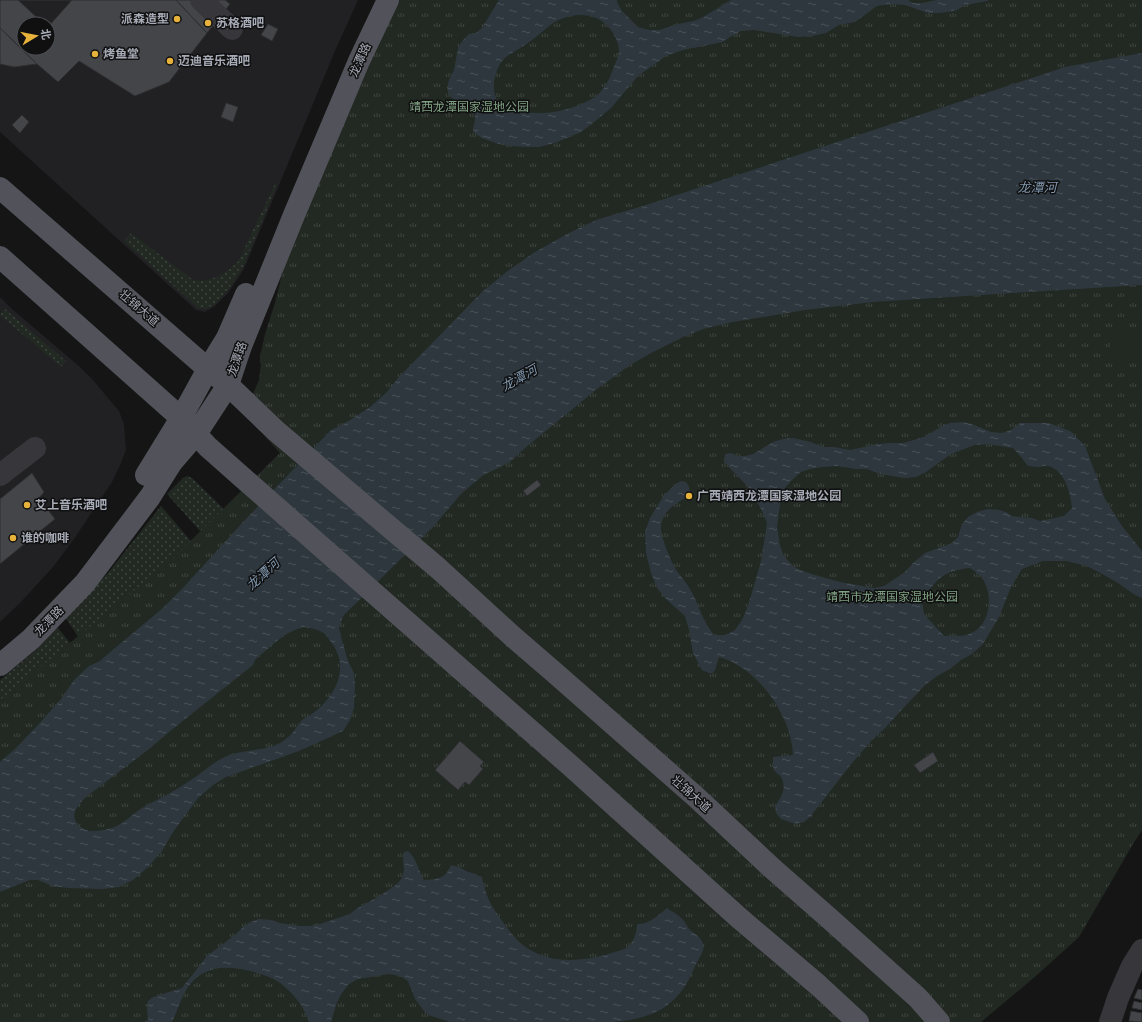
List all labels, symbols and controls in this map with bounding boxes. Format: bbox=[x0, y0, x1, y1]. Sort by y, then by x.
place label: 派森造型 bbox=[121, 11, 169, 27]
marker: 派森造型 bbox=[172, 14, 182, 24]
place label: 苏格酒吧 bbox=[216, 15, 264, 31]
north arrow bbox=[16, 16, 56, 56]
marker: 苏格酒吧 bbox=[203, 18, 213, 28]
text: 北 bbox=[38, 28, 54, 41]
street label: 龙潭路 bbox=[345, 40, 375, 80]
place label: 烤鱼堂 bbox=[103, 46, 139, 62]
marker: 烤鱼堂 bbox=[90, 49, 100, 59]
place label: 迈迪音乐酒吧 bbox=[178, 53, 250, 69]
marker: 迈迪音乐酒吧 bbox=[165, 56, 175, 66]
park label: 靖西龙潭国家湿地公园 bbox=[409, 99, 529, 115]
water label: 龙潭河 bbox=[1017, 179, 1059, 196]
street label: 壮锦大道 bbox=[116, 286, 162, 330]
street label: 龙潭路 bbox=[224, 339, 250, 379]
water label: 龙潭河 bbox=[498, 360, 543, 395]
place label: 广西靖西龙潭国家湿地公园 bbox=[697, 488, 841, 504]
marker: 广西靖西龙潭国家湿地公园 bbox=[684, 491, 694, 501]
place label: 艾上音乐酒吧 bbox=[35, 497, 107, 513]
marker: 艾上音乐酒吧 bbox=[22, 500, 32, 510]
place label: 谁的咖啡 bbox=[21, 530, 69, 546]
marker: 谁的咖啡 bbox=[8, 533, 18, 543]
water label: 龙潭河 bbox=[243, 553, 285, 593]
park label: 靖西市龙潭国家湿地公园 bbox=[826, 589, 958, 605]
street label: 龙潭路 bbox=[31, 602, 67, 640]
street label: 壮锦大道 bbox=[668, 772, 714, 816]

